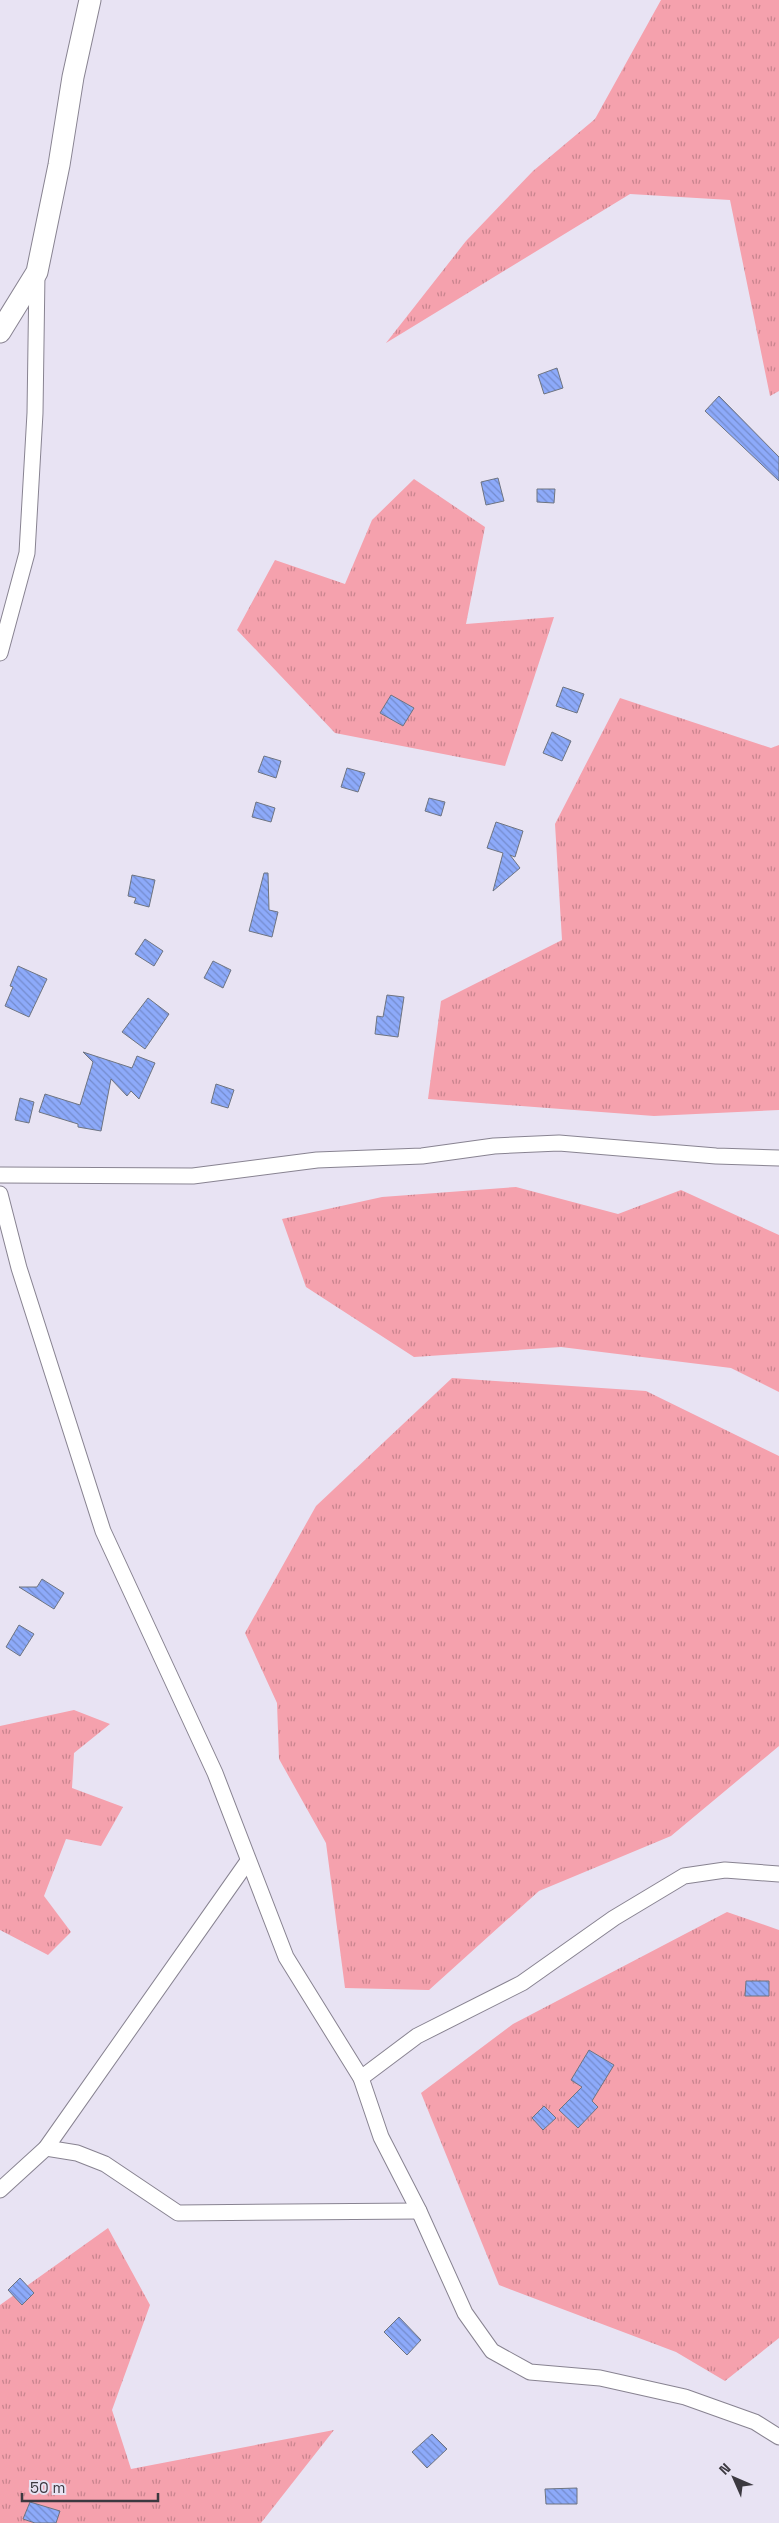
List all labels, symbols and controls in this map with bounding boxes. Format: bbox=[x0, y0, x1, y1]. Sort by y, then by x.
north arrow bbox=[709, 2453, 759, 2503]
text: N bbox=[715, 2459, 734, 2478]
scale bar bbox=[22, 2470, 159, 2502]
text: 50 m bbox=[30, 2478, 65, 2497]

